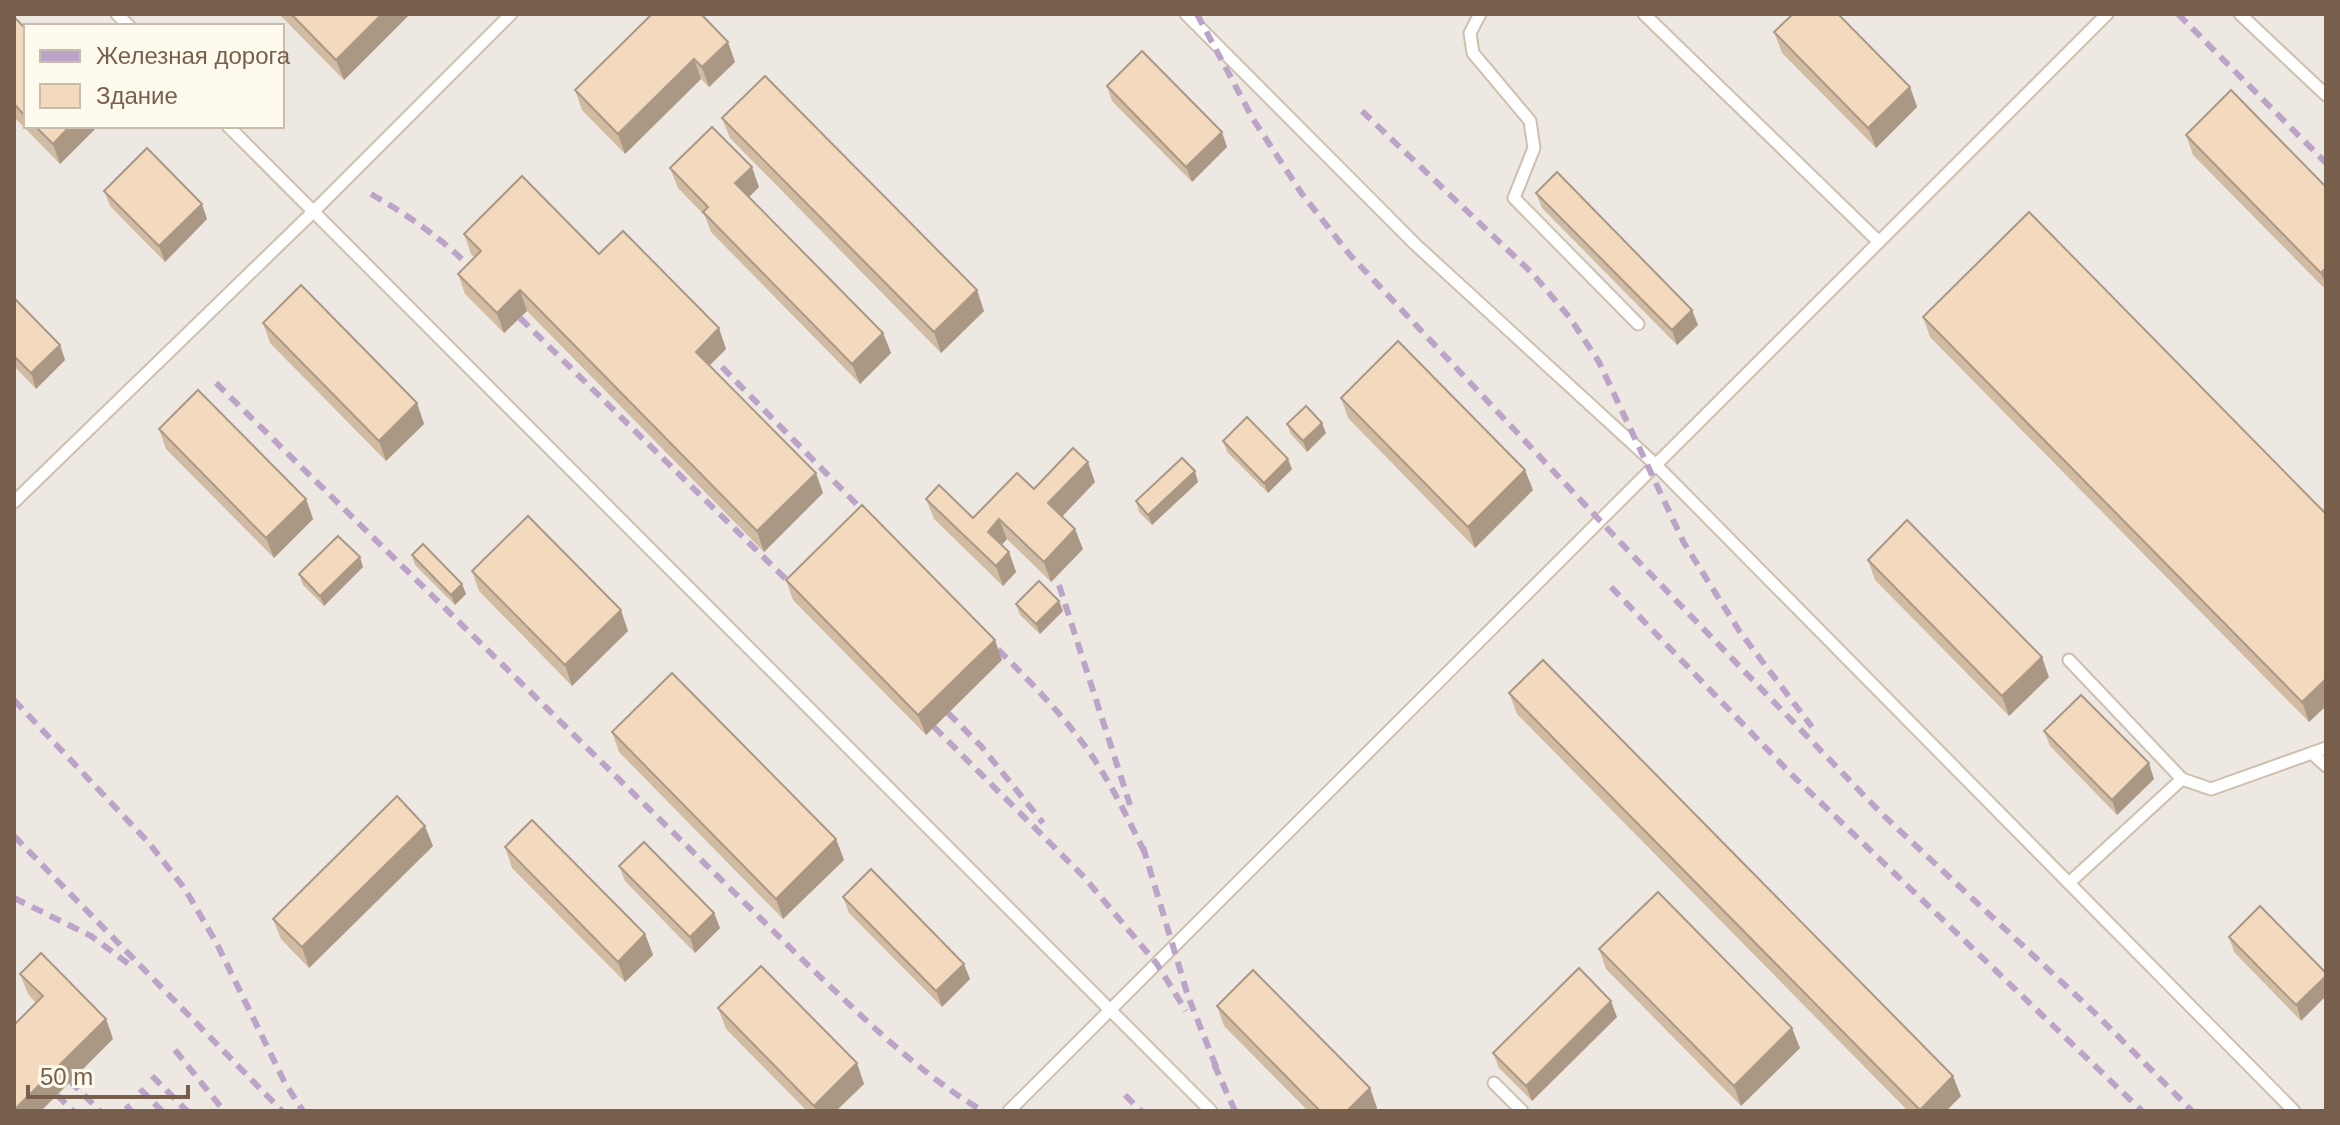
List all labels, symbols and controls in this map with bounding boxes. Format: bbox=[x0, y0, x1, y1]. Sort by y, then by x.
legend bbox=[24, 24, 284, 128]
text: Железная дорога bbox=[96, 42, 291, 69]
text: Здание bbox=[96, 82, 178, 109]
scale bar bbox=[28, 1049, 188, 1099]
text: 50 m bbox=[40, 1063, 93, 1090]

